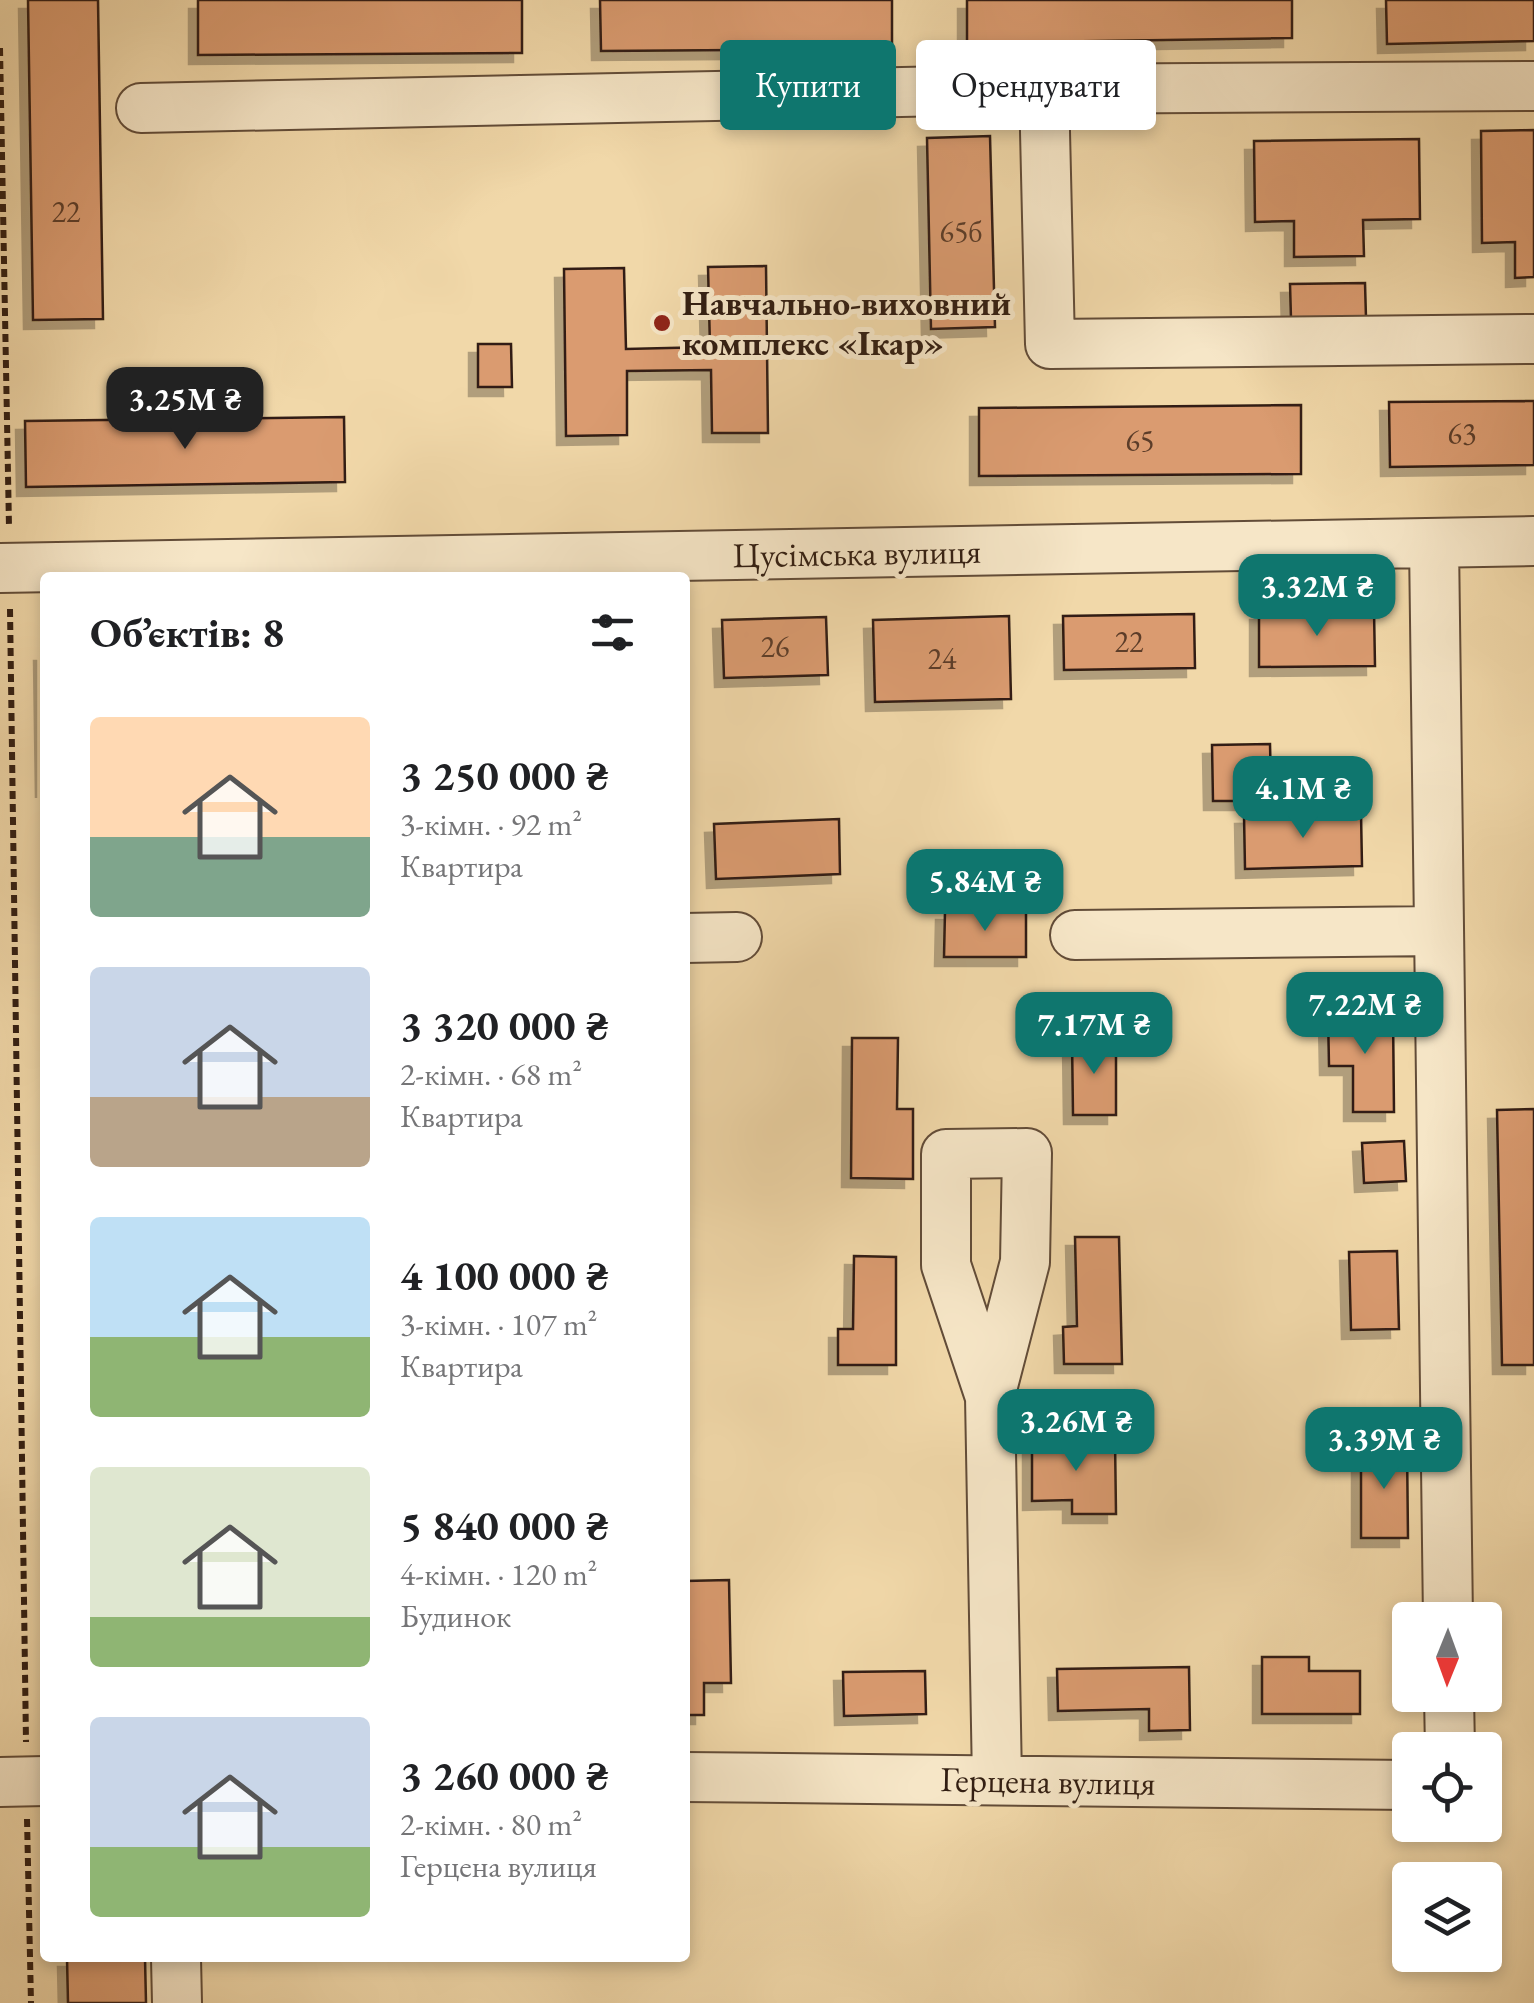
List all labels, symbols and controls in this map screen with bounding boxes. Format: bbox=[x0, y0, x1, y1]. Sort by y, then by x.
chip: Купити bbox=[720, 40, 896, 130]
chip: Орендувати bbox=[916, 40, 1156, 130]
house number: 22 bbox=[52, 192, 81, 231]
house number: 65б bbox=[940, 212, 983, 251]
place label: Навчально-виховний комплекс «Ікар» bbox=[682, 280, 1011, 365]
marker: Навчально-виховний комплекс «Ікар» bbox=[651, 312, 673, 334]
pin: 3.25M ₴ bbox=[93, 367, 277, 452]
text: 3.25M ₴ bbox=[128, 378, 242, 420]
house number: 63 bbox=[1448, 414, 1476, 453]
house number: 65 bbox=[1126, 421, 1154, 460]
street label: Цусімська вулиця bbox=[732, 528, 982, 578]
pin: 3.32M ₴ bbox=[1225, 554, 1409, 639]
text: 3.32M ₴ bbox=[1260, 565, 1374, 607]
text: Об’єктів: 8 bbox=[90, 605, 284, 660]
icon: filters bbox=[585, 605, 640, 660]
house number: 22 bbox=[1115, 622, 1144, 661]
house number: 26 bbox=[761, 627, 789, 666]
house number: 24 bbox=[928, 639, 957, 678]
text: 3 250 000 ₴ bbox=[400, 748, 609, 803]
pin: 4.1M ₴ bbox=[1222, 756, 1384, 841]
icon: home bbox=[170, 757, 290, 877]
text: 4.1M ₴ bbox=[1255, 767, 1351, 809]
text: 3-кімн. · 92 m² bbox=[400, 803, 582, 845]
text: Квартира bbox=[400, 845, 523, 887]
pin: 5.84M ₴ bbox=[893, 849, 1077, 934]
text: 5.84M ₴ bbox=[928, 860, 1042, 902]
pin: 7.22M ₴ bbox=[1273, 972, 1457, 1057]
text: 7.22M ₴ bbox=[1308, 983, 1422, 1025]
pin: 7.17M ₴ bbox=[1002, 992, 1186, 1077]
text: 3 320 000 ₴ bbox=[400, 998, 609, 1053]
text: 7.17M ₴ bbox=[1037, 1003, 1151, 1045]
icon: home bbox=[170, 1007, 290, 1127]
text: 2-кімн. · 68 m² bbox=[400, 1053, 582, 1095]
text: Квартира bbox=[400, 1095, 523, 1137]
text: 4 100 000 ₴ bbox=[400, 1248, 609, 1303]
icon: home bbox=[170, 1257, 290, 1377]
text: 3-кімн. · 107 m² bbox=[400, 1303, 597, 1345]
text: Квартира bbox=[400, 1345, 523, 1387]
pin: 3.26M ₴ bbox=[984, 1389, 1168, 1474]
text: 3.26M ₴ bbox=[1019, 1400, 1133, 1442]
pin: 3.39M ₴ bbox=[1292, 1407, 1476, 1492]
text: 3.39M ₴ bbox=[1327, 1418, 1441, 1460]
text: 5 840 000 ₴ bbox=[400, 1498, 609, 1553]
icon: home bbox=[170, 1507, 290, 1627]
text: 4-кімн. · 120 m² bbox=[400, 1553, 597, 1595]
text: Будинок bbox=[400, 1595, 511, 1637]
north arrow bbox=[1392, 1602, 1502, 1712]
map controls bbox=[1392, 1602, 1502, 1972]
button: locate bbox=[1392, 1732, 1502, 1842]
text: 3 260 000 ₴ bbox=[400, 1748, 609, 1803]
street label: Герцена вулиця bbox=[940, 1756, 1156, 1806]
icon: home bbox=[170, 1757, 290, 1877]
text: 2-кімн. · 80 m² bbox=[400, 1803, 582, 1845]
text: Герцена вулиця bbox=[400, 1845, 597, 1887]
button: layers bbox=[1392, 1862, 1502, 1972]

